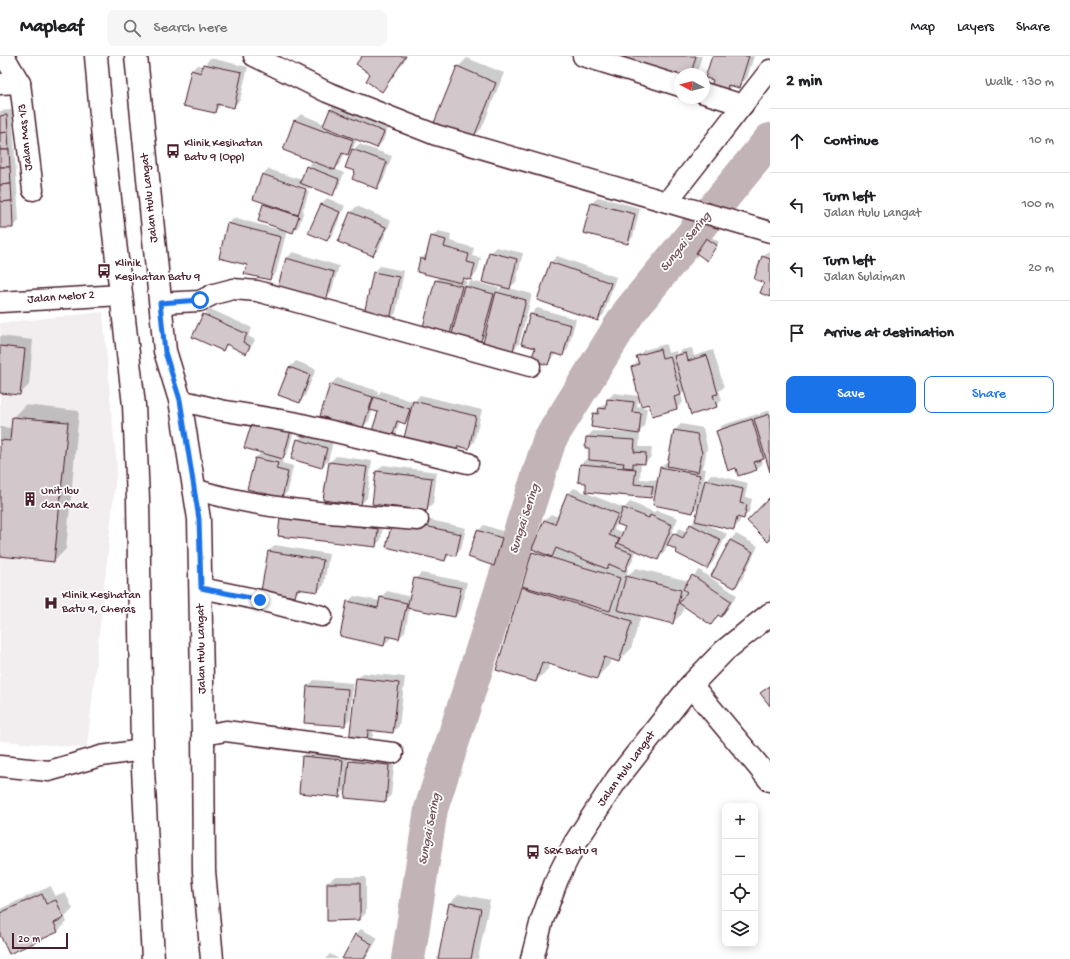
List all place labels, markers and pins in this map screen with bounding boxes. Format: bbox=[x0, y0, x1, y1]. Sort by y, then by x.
place label: Klinik Kesihatan Batu 9 (Opp) bbox=[183, 137, 263, 165]
bus stop icon: Klinik Kesihatan Batu 9 (Opp) bbox=[165, 143, 181, 159]
place label: Klinik Kesihatan Batu 9 bbox=[115, 257, 200, 285]
bus stop icon: Klinik Kesihatan Batu 9 bbox=[96, 263, 112, 279]
place label: Unit Ibu dan Anak bbox=[41, 485, 90, 513]
building icon: Unit Ibu dan Anak bbox=[22, 491, 38, 507]
place label: Klinik Kesihatan Batu 9, Cheras bbox=[61, 589, 141, 617]
hospital icon: Klinik Kesihatan Batu 9, Cheras bbox=[43, 595, 59, 611]
bus stop icon: SRK Batu 9 bbox=[525, 844, 541, 860]
place label: SRK Batu 9 bbox=[544, 845, 597, 859]

